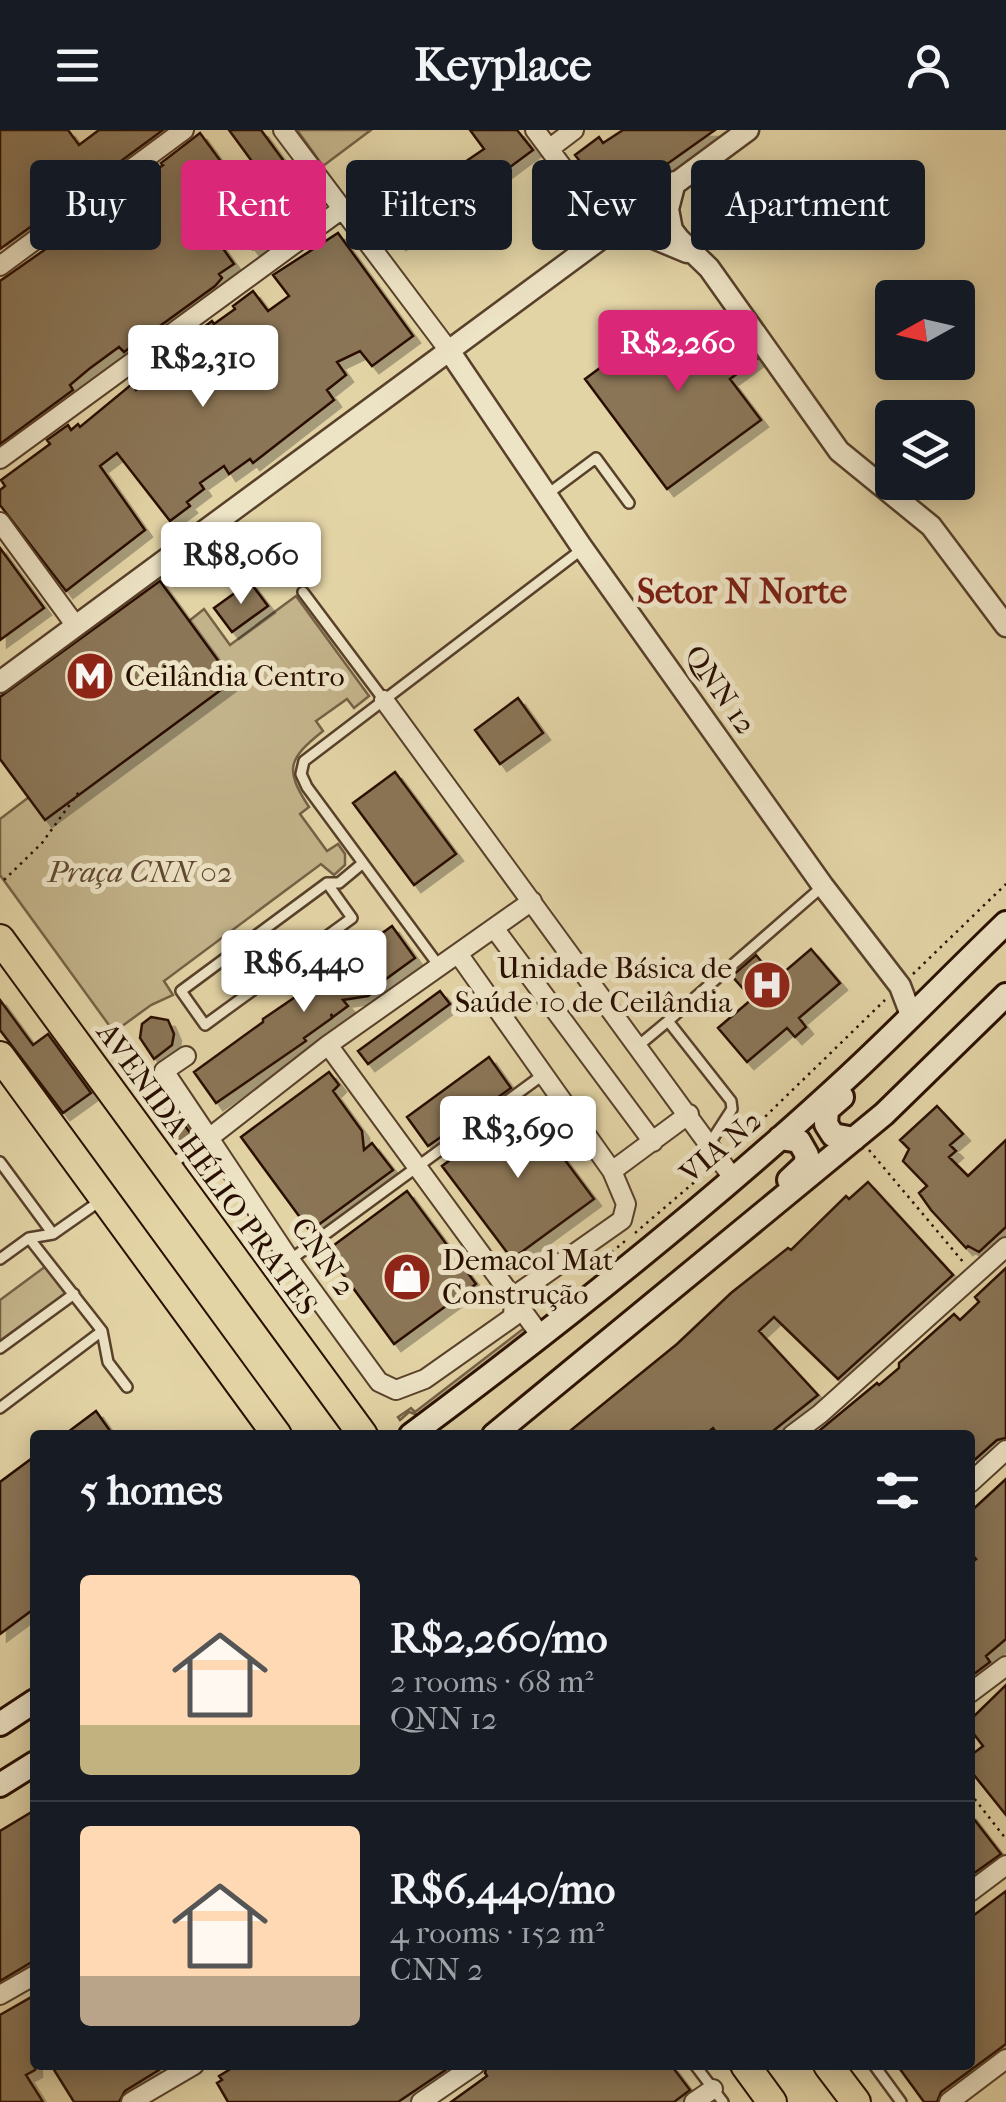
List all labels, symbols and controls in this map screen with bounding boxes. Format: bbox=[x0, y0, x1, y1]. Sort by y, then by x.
icon: menu bbox=[50, 38, 105, 93]
icon: person bbox=[901, 38, 956, 93]
text: Keyplace bbox=[415, 39, 591, 92]
chip: Buy bbox=[30, 160, 161, 250]
chip: Rent bbox=[181, 160, 326, 250]
chip: Filters bbox=[346, 160, 512, 250]
chip: New bbox=[532, 160, 671, 250]
chip: Apartment bbox=[691, 160, 925, 250]
north arrow bbox=[875, 280, 975, 380]
map controls bbox=[875, 280, 975, 500]
pin: R$2,260 bbox=[586, 310, 770, 395]
text: R$2,260 bbox=[620, 324, 736, 361]
pin: R$2,310 bbox=[111, 325, 295, 410]
text: R$2,310 bbox=[150, 339, 256, 376]
button: layers bbox=[875, 400, 975, 500]
pin: R$8,060 bbox=[149, 522, 333, 607]
text: R$8,060 bbox=[183, 536, 299, 573]
district label: Setor N Norte bbox=[637, 571, 848, 612]
street label: QNN 12 bbox=[677, 639, 763, 741]
metro station icon: Ceilândia Centro bbox=[64, 650, 116, 702]
place label: Ceilândia Centro bbox=[125, 659, 345, 694]
park label: Praça CNN 02 bbox=[46, 855, 232, 890]
pin: R$6,440 bbox=[212, 930, 396, 1015]
text: R$6,440 bbox=[243, 944, 365, 981]
place label: Unidade Básica de Saúde 10 de Ceilândia bbox=[455, 951, 733, 1020]
hospital icon: Unidade Básica de Saúde 10 de Ceilândia bbox=[741, 959, 793, 1011]
street label: AVENIDA HÉLIO PRATES bbox=[89, 1015, 325, 1322]
pin: R$3,690 bbox=[426, 1096, 610, 1181]
street label: VIA N2 bbox=[672, 1103, 769, 1192]
text: R$3,690 bbox=[462, 1110, 574, 1147]
street label: CNN 2 bbox=[284, 1211, 362, 1303]
place label: Demacol Mat Construção bbox=[442, 1243, 614, 1312]
shop icon: Demacol Mat Construção bbox=[381, 1251, 433, 1303]
icon: filters bbox=[870, 1463, 925, 1518]
text: 5 homes bbox=[80, 1466, 223, 1515]
text: R$2,260/mo bbox=[390, 1614, 608, 1663]
icon: home bbox=[160, 1615, 280, 1735]
text: 2 rooms · 68 m² bbox=[390, 1663, 594, 1700]
text: QNN 12 bbox=[390, 1700, 498, 1737]
text: R$6,440/mo bbox=[390, 1865, 615, 1914]
icon: home bbox=[160, 1866, 280, 1986]
text: 4 rooms · 152 m² bbox=[390, 1914, 604, 1951]
text: CNN 2 bbox=[390, 1951, 483, 1988]

